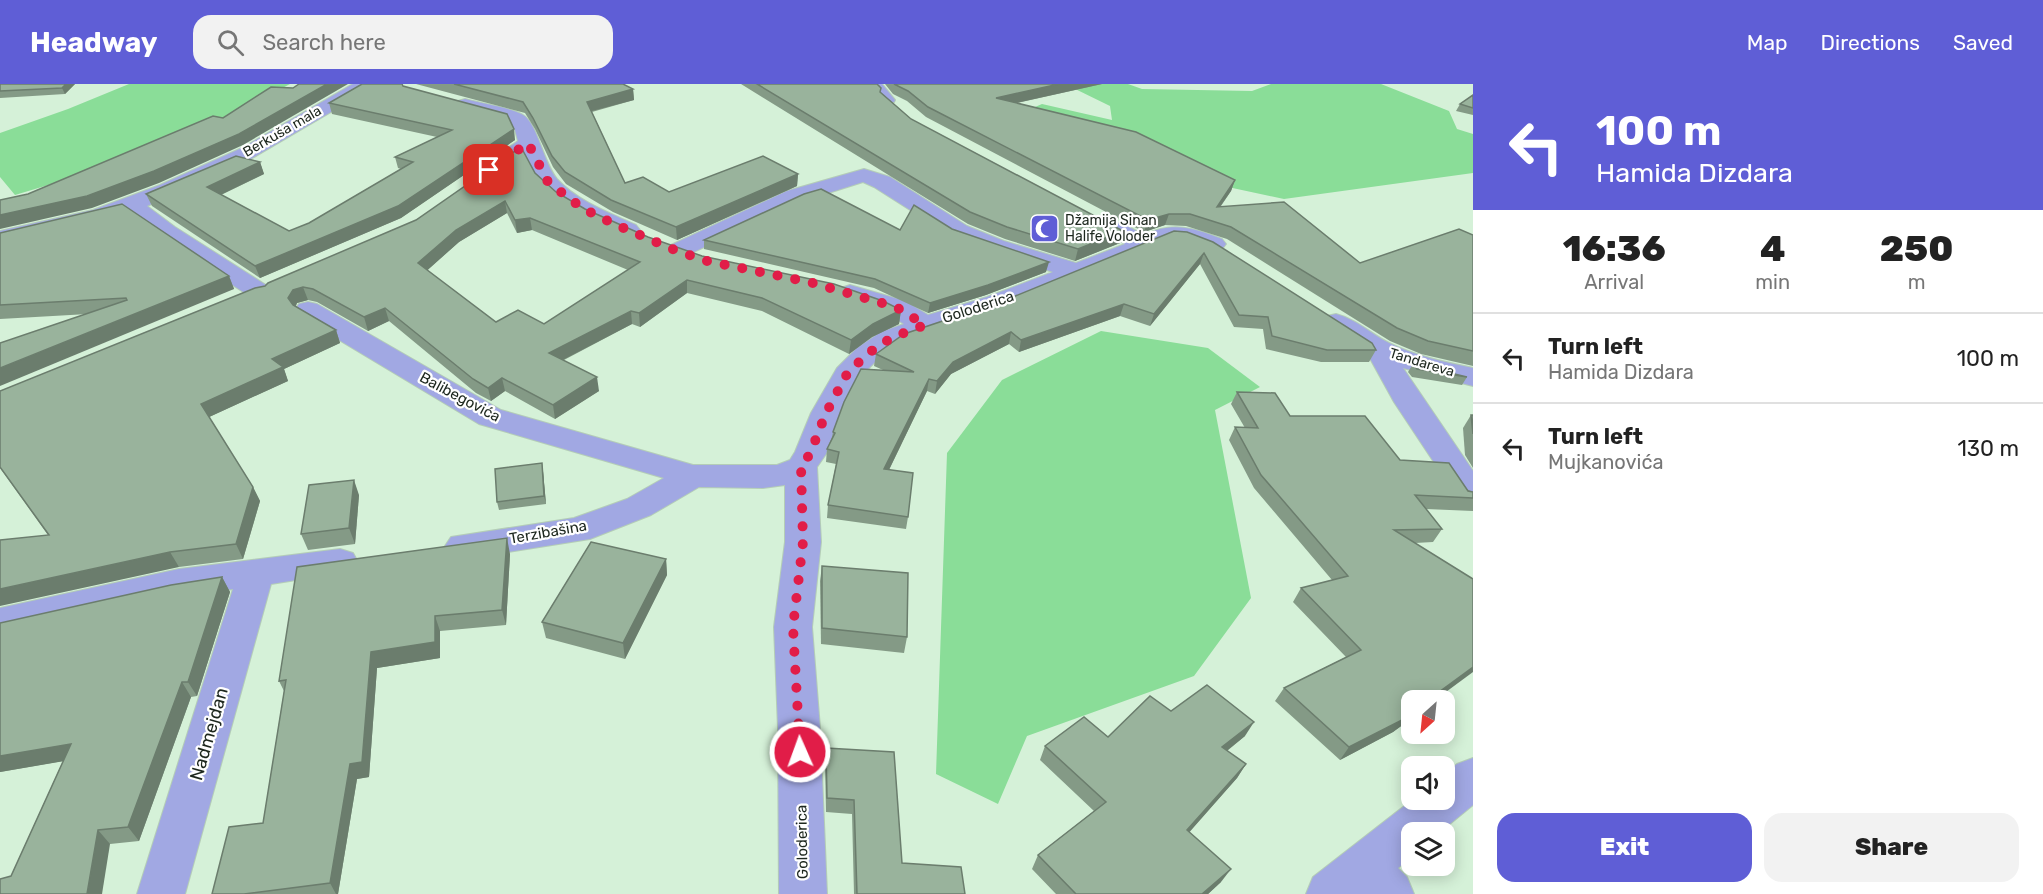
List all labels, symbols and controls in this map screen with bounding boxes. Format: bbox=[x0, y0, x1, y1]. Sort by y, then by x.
search box bbox=[193, 15, 613, 69]
text: Headway bbox=[30, 26, 157, 59]
icon: search bbox=[214, 26, 247, 59]
text: Search here bbox=[262, 29, 386, 56]
text: Map bbox=[1747, 30, 1788, 55]
text: Directions bbox=[1821, 30, 1920, 55]
text: Saved bbox=[1953, 30, 2013, 55]
street label: Berkuša mala bbox=[240, 102, 325, 161]
text: 100 m bbox=[1596, 106, 1721, 156]
icon: left bbox=[1497, 108, 1575, 186]
pin bbox=[463, 144, 514, 195]
icon: arrive bbox=[472, 153, 505, 186]
text: Hamida Dizdara bbox=[1596, 157, 1793, 189]
mosque icon: Džamija Sinan Halife Voloder bbox=[1028, 212, 1060, 244]
place label: Džamija Sinan Halife Voloder bbox=[1065, 212, 1157, 245]
text: 16:36 bbox=[1563, 227, 1666, 270]
text: 4 bbox=[1760, 227, 1785, 270]
text: 250 bbox=[1880, 227, 1953, 270]
text: Arrival bbox=[1584, 270, 1644, 294]
text: min bbox=[1755, 270, 1790, 294]
text: m bbox=[1908, 270, 1925, 294]
street label: Goloderica bbox=[940, 287, 1016, 327]
text: Turn left bbox=[1548, 333, 1643, 360]
icon: left bbox=[1497, 342, 1530, 375]
street label: Tandareva bbox=[1387, 345, 1456, 380]
text: 100 m bbox=[1957, 345, 2019, 372]
text: Hamida Dizdara bbox=[1548, 360, 1694, 384]
street label: Balibegovića bbox=[417, 368, 503, 426]
text: Turn left bbox=[1548, 423, 1643, 450]
icon: left bbox=[1497, 432, 1530, 465]
text: 130 m bbox=[1957, 435, 2019, 462]
text: Mujkanovića bbox=[1548, 450, 1663, 474]
street label: Terzibašina bbox=[508, 516, 588, 548]
street label: Nadmejdan bbox=[185, 685, 233, 783]
north arrow bbox=[1401, 690, 1455, 744]
map controls bbox=[1401, 690, 1455, 876]
position arrow bbox=[768, 720, 832, 784]
button: sound bbox=[1401, 756, 1455, 810]
street label: Goloderica bbox=[792, 805, 812, 879]
button: Exit bbox=[1497, 813, 1752, 882]
button: Share bbox=[1764, 813, 2019, 882]
button: layers bbox=[1401, 822, 1455, 876]

